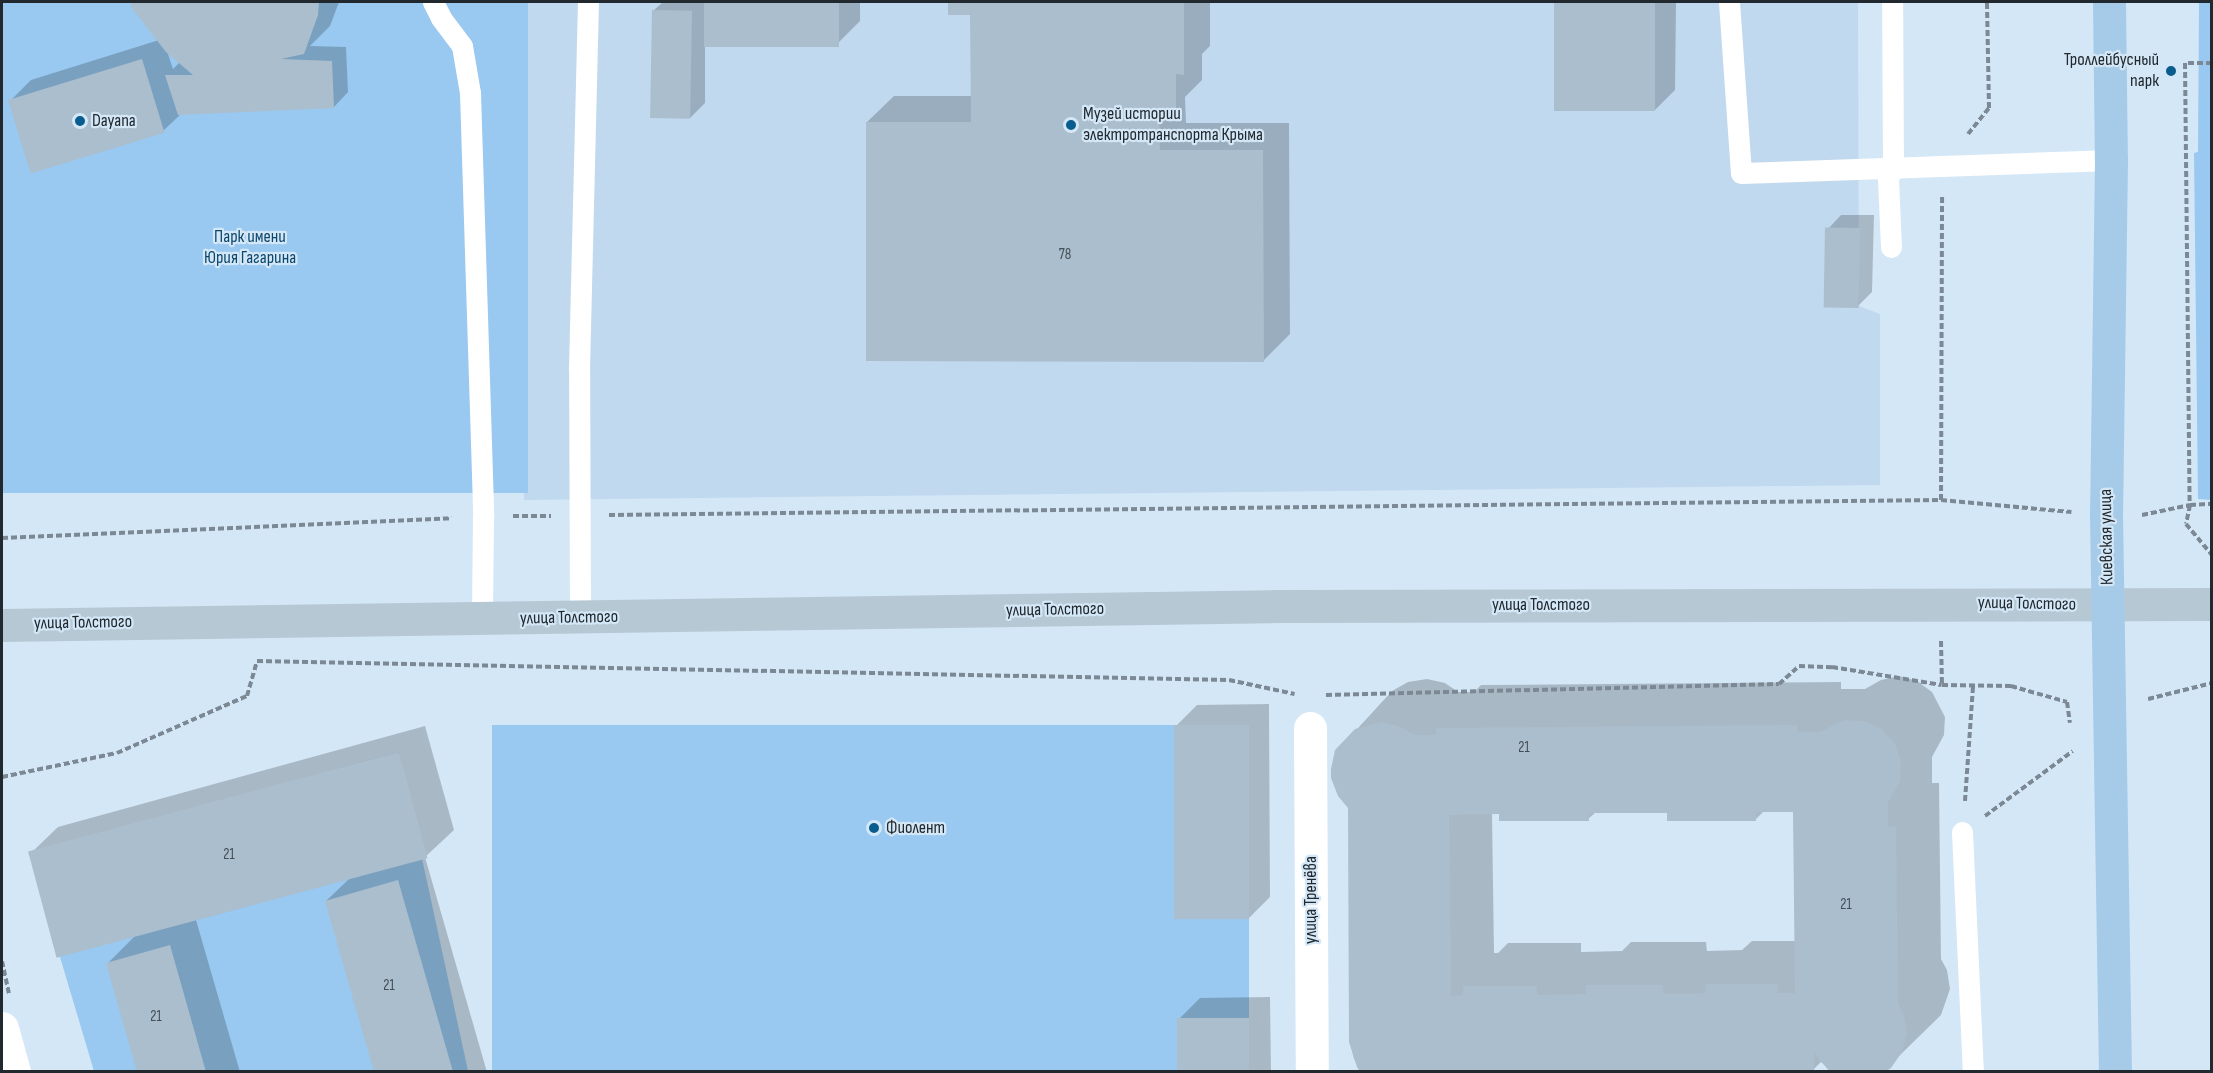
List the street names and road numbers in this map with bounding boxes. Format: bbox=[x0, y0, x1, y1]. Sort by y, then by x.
street label: Киевская улица bbox=[2095, 489, 2119, 585]
street label: улица Толстого bbox=[1978, 592, 2076, 616]
street label: улица Толстого bbox=[1492, 594, 1590, 616]
street label: улица Толстого bbox=[1006, 598, 1104, 622]
street label: улица Толстого bbox=[520, 606, 618, 630]
street label: улица Толстого bbox=[34, 611, 132, 635]
street label: улица Тренёва bbox=[1300, 856, 1322, 944]

